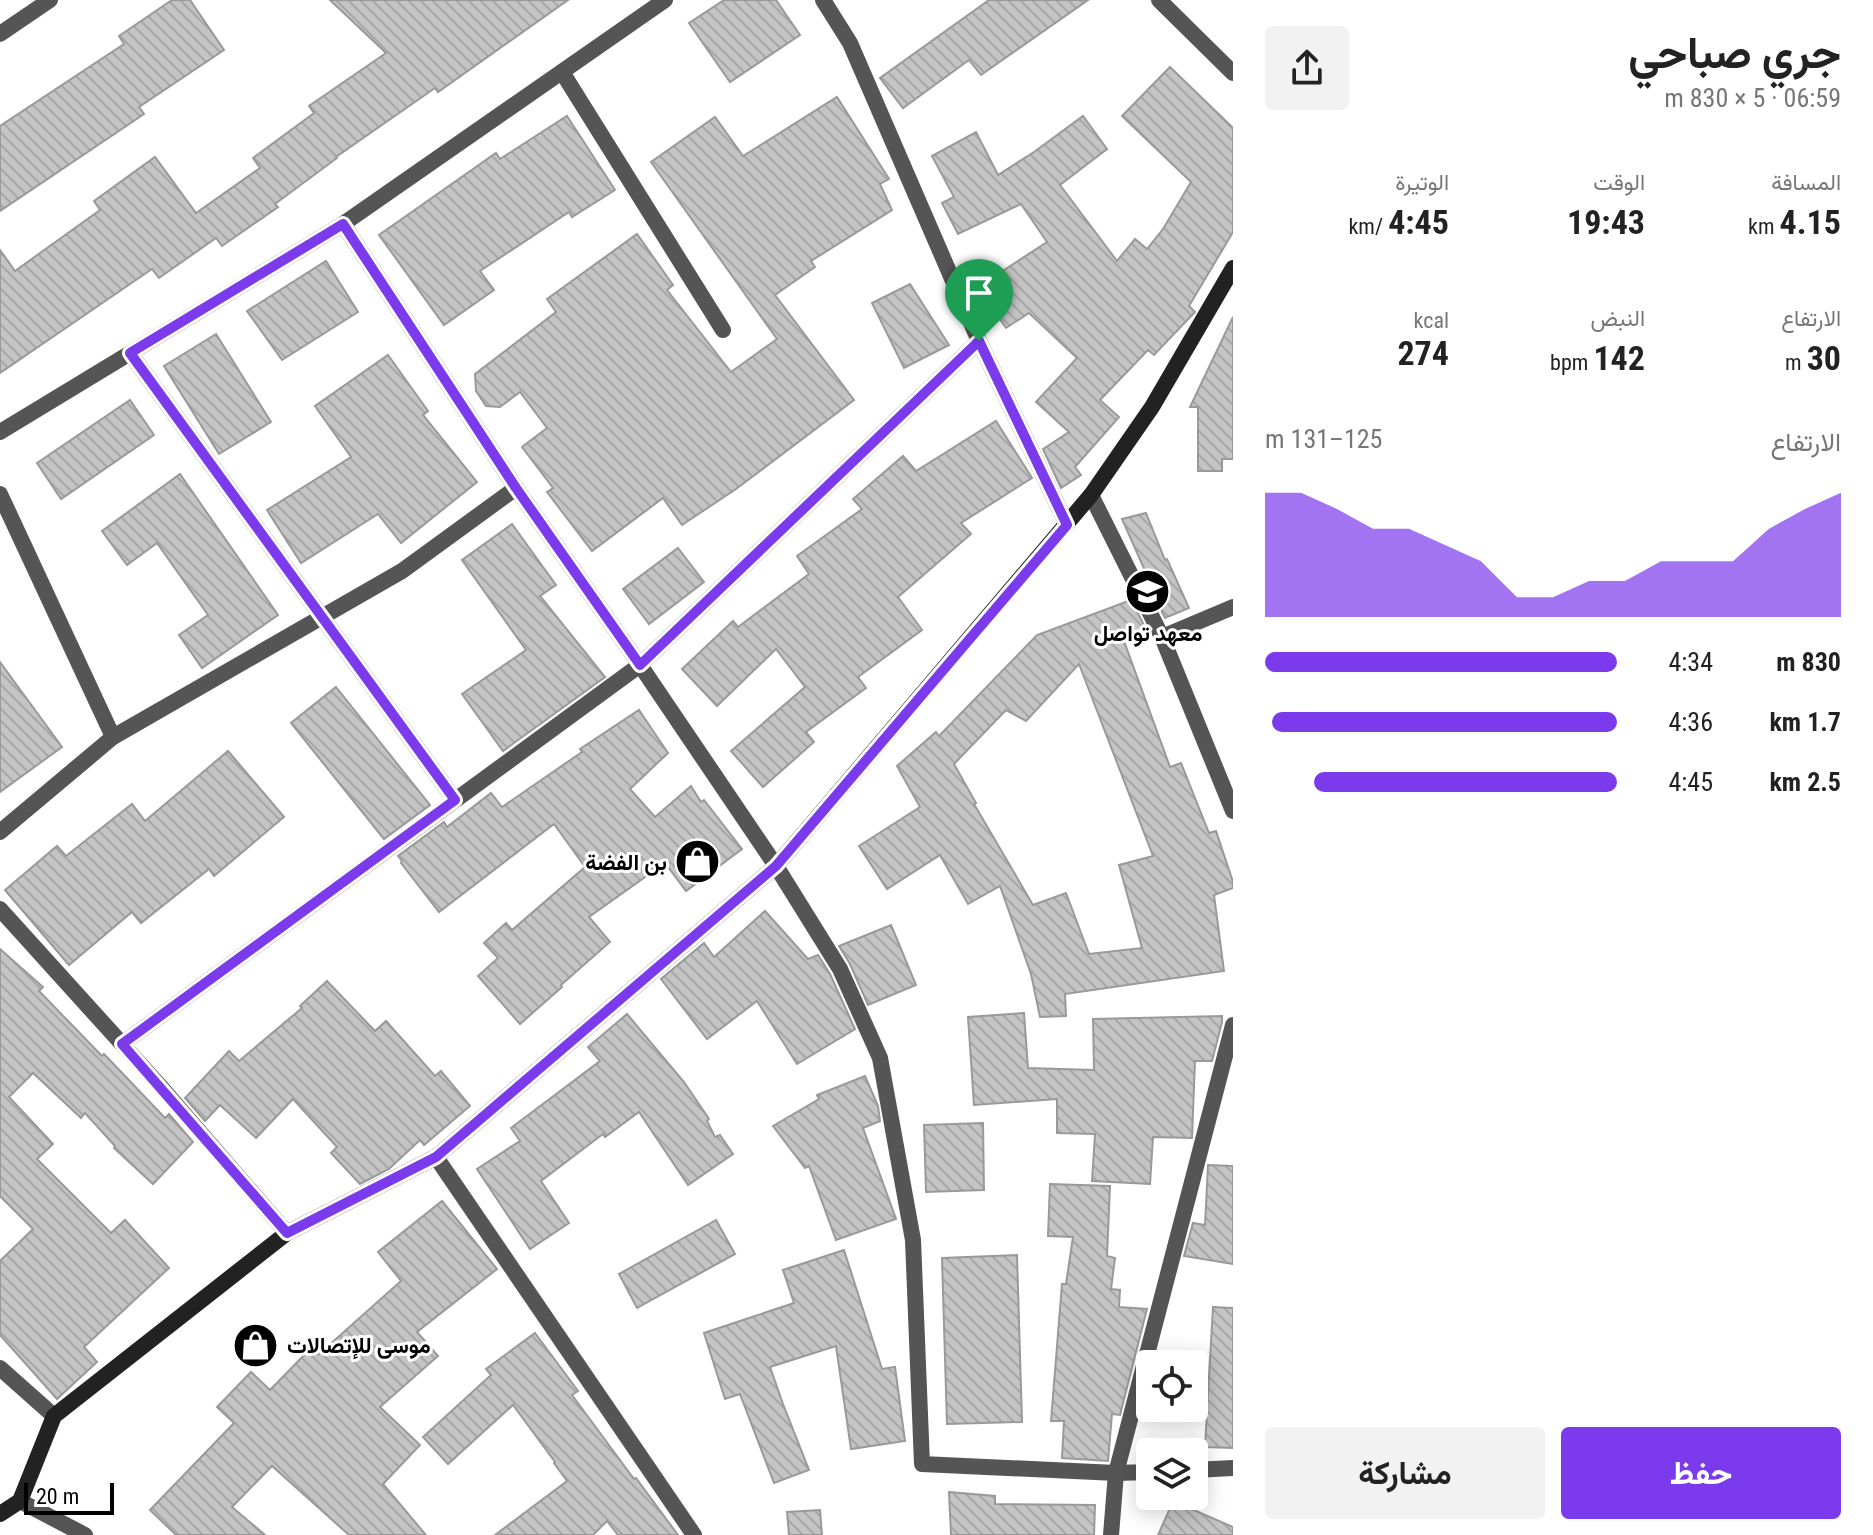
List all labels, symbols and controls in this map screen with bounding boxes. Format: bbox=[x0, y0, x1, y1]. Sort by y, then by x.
button: share bbox=[1265, 26, 1349, 110]
text: جري صباحي bbox=[1628, 27, 1841, 79]
text: 06:59 · 5 × 830 m bbox=[1664, 83, 1841, 113]
text: الوتيرة bbox=[1395, 170, 1449, 195]
text: الوقت bbox=[1593, 170, 1645, 195]
text: المسافة bbox=[1771, 170, 1841, 195]
text: 4:45 bbox=[1388, 202, 1449, 242]
text: 19:43 bbox=[1567, 202, 1645, 242]
text: 4.15 bbox=[1780, 202, 1841, 242]
text: /km bbox=[1348, 214, 1388, 239]
text: km bbox=[1748, 214, 1780, 239]
pin bbox=[945, 259, 1013, 341]
icon: arrive bbox=[957, 271, 1001, 315]
text: النبض bbox=[1591, 306, 1645, 331]
text: الارتفاع bbox=[1781, 306, 1841, 331]
text: kcal bbox=[1414, 308, 1449, 333]
text: 274 bbox=[1397, 333, 1449, 373]
text: 142 bbox=[1593, 338, 1645, 378]
text: 30 bbox=[1807, 338, 1841, 378]
text: bpm bbox=[1550, 350, 1593, 375]
text: m bbox=[1785, 350, 1807, 375]
text: 125–131 m bbox=[1265, 424, 1382, 454]
text: الارتفاع bbox=[1770, 427, 1841, 457]
school or university icon: معهد تواصل bbox=[1124, 568, 1172, 616]
place label: معهد تواصل bbox=[1094, 621, 1202, 647]
text: 4:34 bbox=[1668, 647, 1713, 677]
text: 830 m bbox=[1776, 647, 1841, 677]
text: 4:36 bbox=[1668, 707, 1713, 737]
text: 1.7 km bbox=[1769, 707, 1841, 737]
text: 4:45 bbox=[1668, 767, 1713, 797]
text: 2.5 km bbox=[1769, 767, 1841, 797]
shop icon: بن الفضة bbox=[674, 838, 722, 886]
place label: بن الفضة bbox=[585, 850, 667, 876]
shop icon: موسى للإتصالات bbox=[232, 1321, 280, 1369]
place label: موسى للإتصالات bbox=[287, 1333, 431, 1360]
map controls bbox=[1136, 1350, 1208, 1510]
button: locate bbox=[1136, 1350, 1208, 1422]
button: مشاركة bbox=[1265, 1427, 1545, 1519]
button: حفظ bbox=[1561, 1427, 1841, 1519]
button: layers bbox=[1136, 1438, 1208, 1510]
scale bar bbox=[24, 1479, 114, 1515]
text: 20 m bbox=[36, 1484, 79, 1509]

